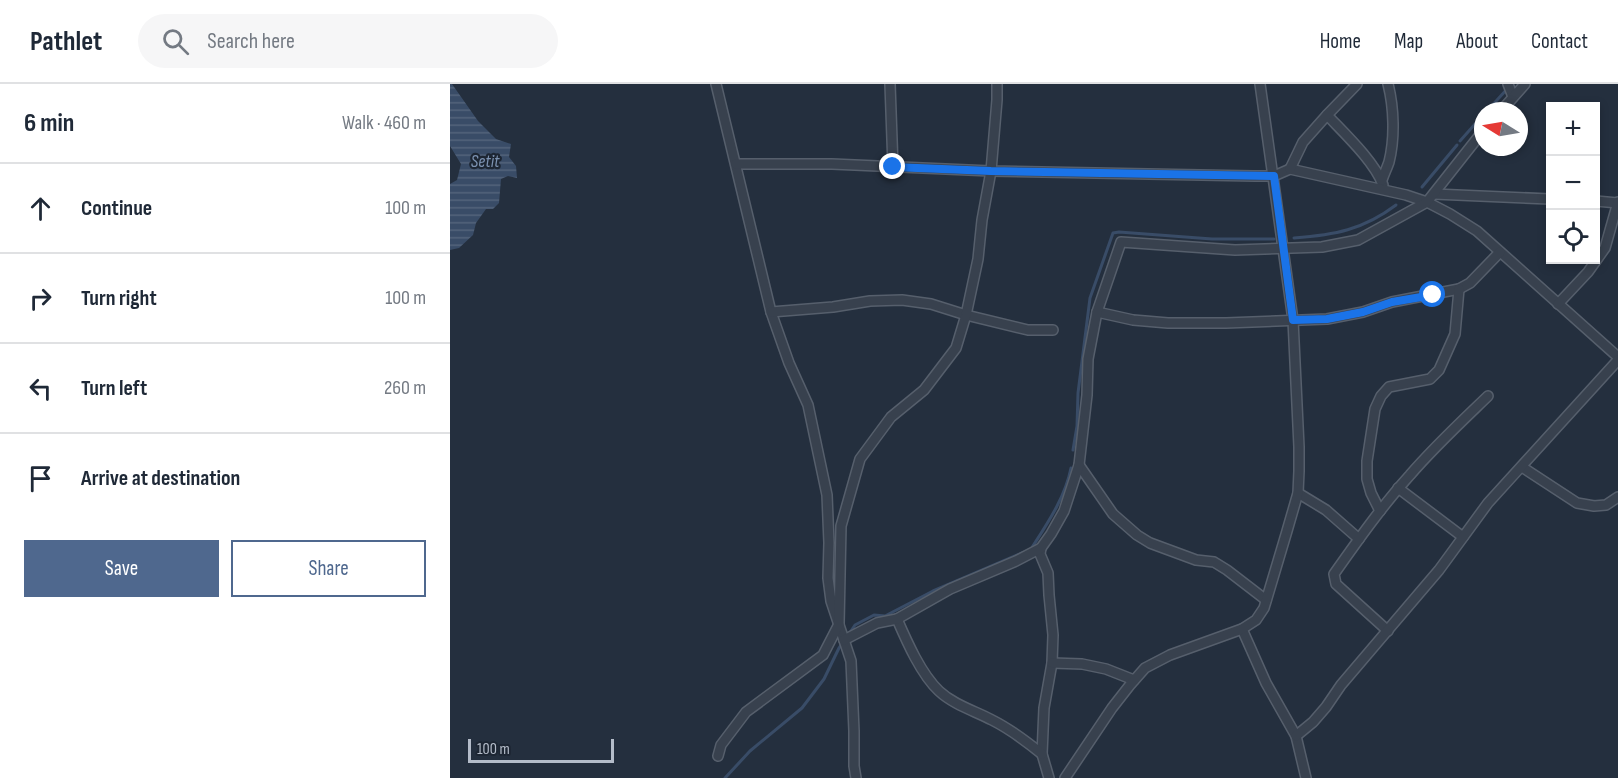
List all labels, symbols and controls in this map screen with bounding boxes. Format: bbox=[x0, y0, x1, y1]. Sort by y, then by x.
search box bbox=[138, 14, 558, 68]
text: Pathlet bbox=[30, 25, 102, 58]
icon: search bbox=[159, 25, 192, 58]
text: Search here bbox=[207, 28, 295, 55]
text: Home bbox=[1320, 29, 1361, 54]
text: Map bbox=[1394, 29, 1423, 54]
text: About bbox=[1456, 29, 1498, 54]
text: Contact bbox=[1531, 29, 1588, 54]
north arrow bbox=[1474, 102, 1528, 156]
map controls bbox=[1546, 102, 1600, 264]
button: + bbox=[1546, 102, 1600, 156]
text: 6 min bbox=[24, 108, 74, 139]
text: Walk · 460 m bbox=[342, 111, 426, 135]
water label: Setit bbox=[471, 151, 500, 172]
route end bbox=[879, 153, 905, 179]
button: − bbox=[1546, 156, 1600, 210]
icon: ahead bbox=[24, 192, 57, 225]
text: Continue bbox=[81, 195, 152, 222]
text: 100 m bbox=[385, 196, 426, 220]
button: locate bbox=[1546, 210, 1600, 264]
route start bbox=[1419, 281, 1445, 307]
icon: right bbox=[24, 282, 57, 315]
text: Turn right bbox=[81, 285, 157, 312]
text: 100 m bbox=[385, 286, 426, 310]
icon: left bbox=[24, 372, 57, 405]
text: Turn left bbox=[81, 375, 147, 402]
text: 260 m bbox=[384, 376, 426, 400]
icon: arrive bbox=[24, 462, 57, 495]
text: Arrive at destination bbox=[81, 465, 240, 492]
button: Save bbox=[24, 540, 219, 597]
button: Share bbox=[231, 540, 426, 597]
scale bar bbox=[468, 736, 614, 764]
text: 100 m bbox=[477, 740, 510, 759]

